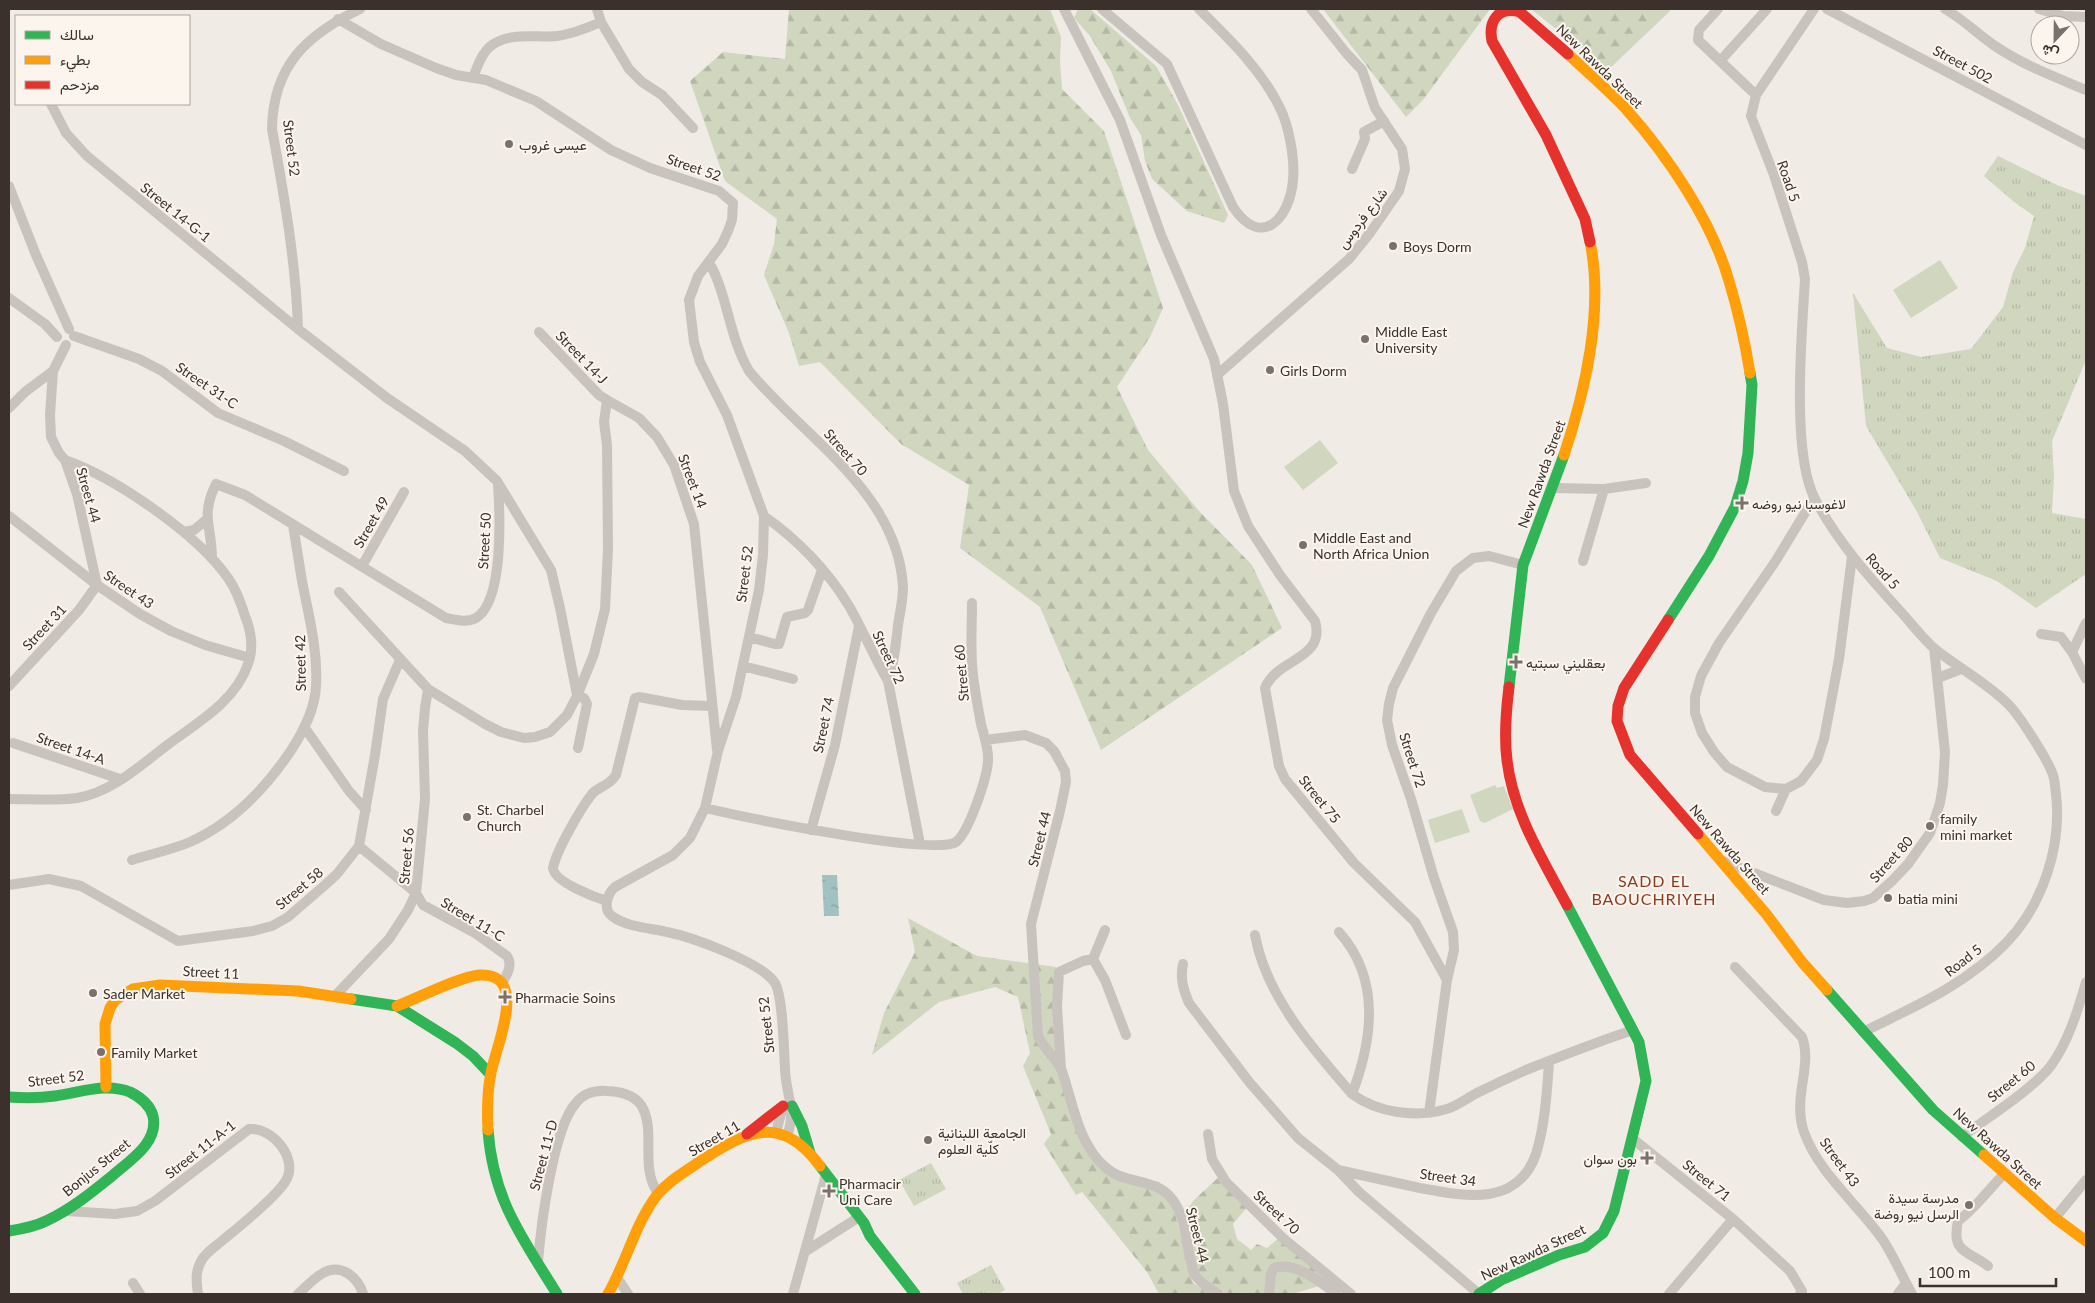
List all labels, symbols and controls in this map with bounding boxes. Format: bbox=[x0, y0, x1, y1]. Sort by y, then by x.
legend bbox=[15, 15, 190, 105]
north arrow bbox=[2030, 15, 2080, 65]
street label: New Rawda Street bbox=[1553, 20, 1647, 112]
text: سالك bbox=[60, 25, 94, 43]
text: ش bbox=[2039, 40, 2061, 64]
street label: Street 502 bbox=[1930, 41, 1996, 87]
text: بطيء bbox=[60, 50, 90, 73]
text: مزدحم bbox=[60, 75, 99, 95]
street label: Street 52 bbox=[280, 119, 304, 177]
place label: عيسى غروب bbox=[519, 136, 587, 154]
marker: عيسى غروب bbox=[503, 138, 515, 150]
street label: Street 52 bbox=[664, 150, 724, 184]
street label: Road 5 bbox=[1774, 158, 1804, 204]
street label: Street 14-G-1 bbox=[137, 179, 215, 245]
street label: شارع فردوس bbox=[1334, 184, 1393, 254]
place label: Boys Dorm bbox=[1403, 238, 1472, 255]
marker: Boys Dorm bbox=[1387, 240, 1399, 252]
place label: Middle East University bbox=[1375, 323, 1447, 356]
street label: Street 14-J bbox=[553, 327, 611, 387]
marker: Middle East University bbox=[1359, 333, 1371, 345]
street label: Street 31-C bbox=[173, 358, 242, 412]
place label: Girls Dorm bbox=[1280, 362, 1347, 379]
marker: Girls Dorm bbox=[1264, 364, 1276, 376]
street label: New Rawda Street bbox=[1514, 418, 1568, 530]
street label: Street 70 bbox=[821, 425, 871, 479]
street label: Street 14 bbox=[675, 451, 711, 511]
street label: Street 44 bbox=[73, 465, 105, 525]
street label: Street 49 bbox=[349, 493, 393, 551]
place label: لاغوسبا نيو روضه bbox=[1752, 495, 1846, 513]
marker: لاغوسبا نيو روضه bbox=[1736, 497, 1748, 509]
street label: Street 50 bbox=[474, 512, 494, 570]
place label: Middle East and North Africa Union bbox=[1313, 529, 1429, 562]
marker: Middle East and North Africa Union bbox=[1297, 539, 1309, 551]
street label: Street 52 bbox=[732, 545, 756, 603]
street label: Road 5 bbox=[1863, 549, 1903, 593]
street label: Street 43 bbox=[101, 566, 157, 612]
street label: Street 31 bbox=[18, 600, 70, 654]
street label: Street 72 bbox=[869, 628, 909, 686]
street label: Street 42 bbox=[291, 635, 309, 691]
street label: Street 60 bbox=[950, 644, 972, 702]
place label: بعقليني سبتيه bbox=[1526, 654, 1605, 675]
marker: بعقليني سبتيه bbox=[1510, 656, 1522, 668]
street label: Street 74 bbox=[809, 696, 837, 754]
street label: Street 14-A bbox=[34, 728, 108, 768]
street label: Street 72 bbox=[1396, 730, 1430, 790]
street label: Street 75 bbox=[1296, 772, 1344, 826]
street label: New Rawda Street bbox=[1686, 800, 1774, 898]
place label: St. Charbel Church bbox=[477, 801, 544, 834]
street label: Street 44 bbox=[1024, 809, 1054, 869]
place label: family mini market bbox=[1940, 810, 2012, 843]
marker: St. Charbel Church bbox=[461, 811, 473, 823]
marker: family mini market bbox=[1924, 820, 1936, 832]
street label: Street 56 bbox=[395, 827, 417, 885]
street label: Street 80 bbox=[1866, 832, 1916, 886]
street label: Street 58 bbox=[272, 863, 326, 913]
district label: SADD EL BAOUCHRIYEH bbox=[1591, 871, 1717, 908]
place label: batia mini bbox=[1898, 890, 1958, 907]
marker: batia mini bbox=[1882, 892, 1894, 904]
street label: Street 11-C bbox=[438, 893, 508, 945]
street label: Road 5 bbox=[1941, 940, 1985, 980]
street label: Street 11 bbox=[182, 962, 240, 982]
place label: Sader Market bbox=[103, 985, 185, 1002]
marker: Sader Market bbox=[87, 987, 99, 999]
place label: Pharmacie Soins bbox=[515, 989, 615, 1006]
marker: Pharmacie Soins bbox=[499, 991, 511, 1003]
street label: Street 52 bbox=[755, 996, 777, 1054]
place label: Family Market bbox=[111, 1044, 197, 1061]
marker: Family Market bbox=[95, 1046, 107, 1058]
street label: Street 60 bbox=[1984, 1057, 2038, 1105]
street label: Street 52 bbox=[27, 1066, 85, 1090]
street label: New Rawda Street bbox=[1950, 1104, 2046, 1192]
street label: Street 11-A-1 bbox=[161, 1116, 239, 1182]
street label: Street 11 bbox=[685, 1116, 743, 1160]
street label: Street 11-D bbox=[525, 1118, 561, 1192]
place label: الجامعة اللبنانية كلّية العلوم bbox=[938, 1124, 1026, 1158]
street label: Bonjus Street bbox=[59, 1134, 133, 1200]
marker: الجامعة اللبنانية كلّية العلوم bbox=[922, 1134, 934, 1146]
street label: Street 43 bbox=[1816, 1134, 1864, 1190]
place label: بون سوان bbox=[1584, 1150, 1637, 1168]
marker: بون سوان bbox=[1641, 1152, 1653, 1164]
street label: Street 71 bbox=[1680, 1156, 1734, 1204]
street label: Street 34 bbox=[1419, 1165, 1477, 1189]
place label: Pharmacir Uni Care bbox=[839, 1175, 901, 1208]
marker: Pharmacir Uni Care bbox=[823, 1185, 835, 1197]
street label: Street 70 bbox=[1250, 1186, 1304, 1238]
place label: مدرسة سيدة الرسل نيو روضة bbox=[1874, 1189, 1959, 1223]
marker: مدرسة سيدة الرسل نيو روضة bbox=[1963, 1199, 1975, 1211]
street label: Street 44 bbox=[1183, 1205, 1213, 1265]
street label: New Rawda Street bbox=[1478, 1220, 1588, 1284]
scale bar bbox=[1920, 1256, 2056, 1288]
text: 100 m bbox=[1928, 1263, 1970, 1281]

